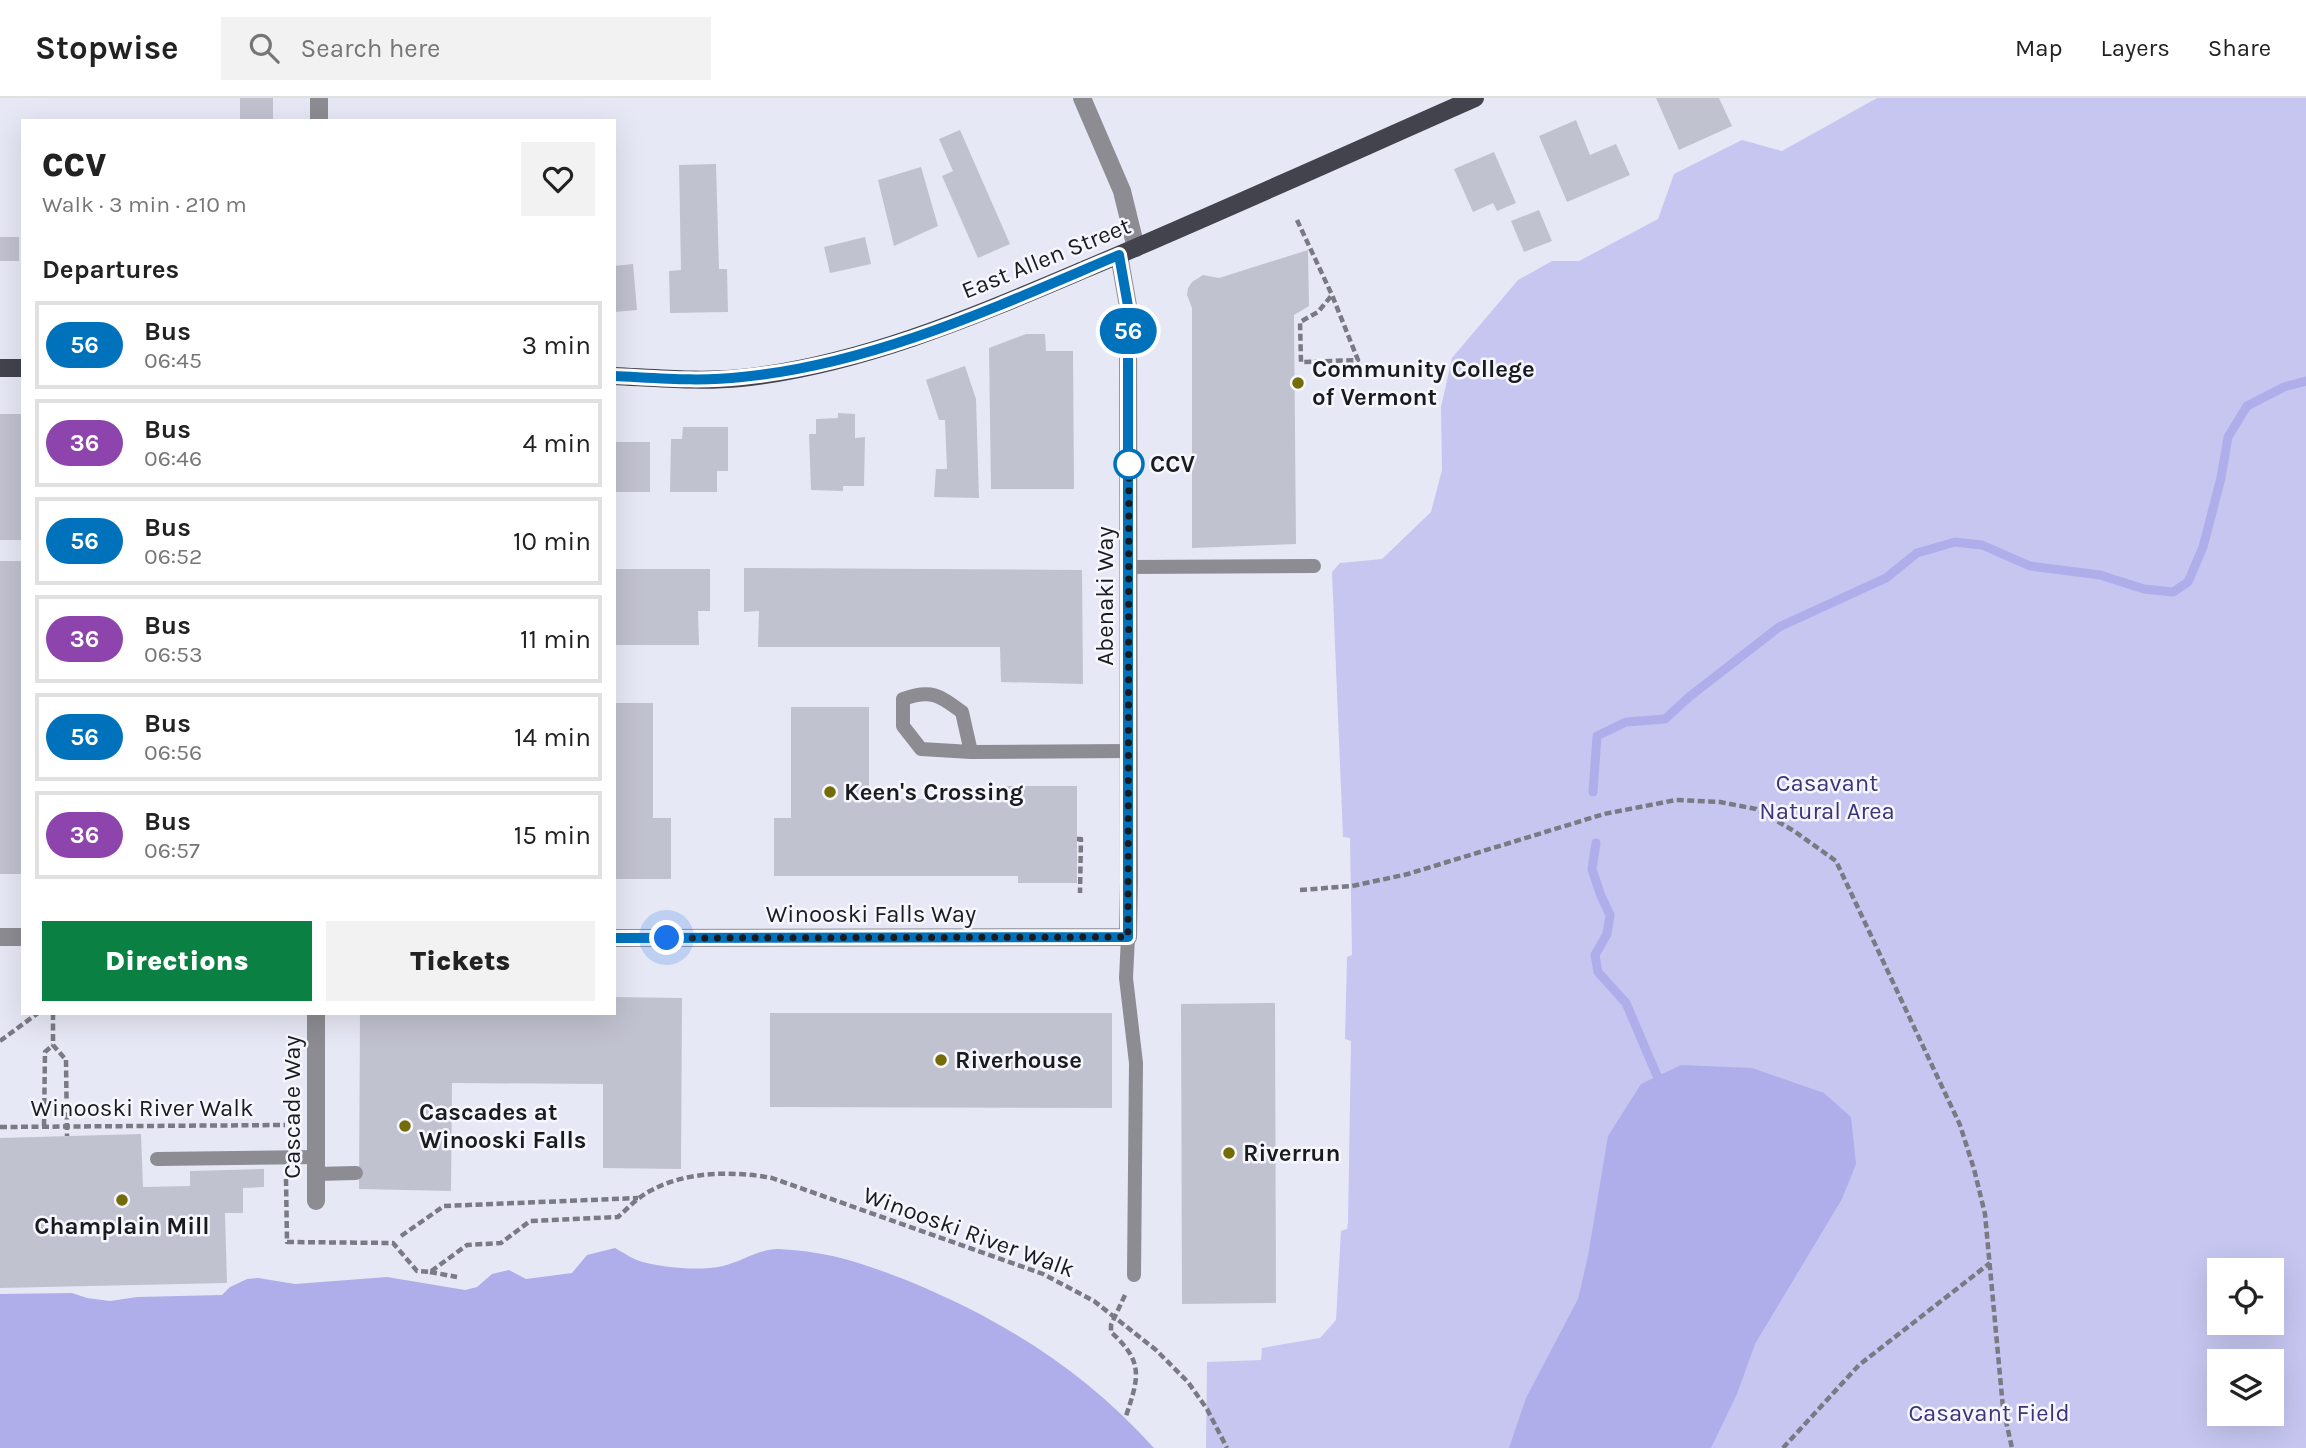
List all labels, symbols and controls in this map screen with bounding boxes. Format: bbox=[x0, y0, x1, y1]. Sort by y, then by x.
search box bbox=[221, 17, 711, 80]
text: Stopwise bbox=[35, 29, 179, 67]
icon: search bbox=[245, 29, 283, 67]
text: Search here bbox=[301, 33, 440, 64]
text: Map bbox=[2015, 34, 2063, 62]
text: Layers bbox=[2101, 34, 2170, 62]
text: Share bbox=[2208, 34, 2271, 62]
button: heart bbox=[521, 142, 595, 216]
text: CCV bbox=[42, 146, 107, 184]
text: Walk · 3 min · 210 m bbox=[42, 191, 247, 218]
street label: East Allen Street bbox=[957, 211, 1135, 305]
text: Departures bbox=[42, 254, 179, 285]
line badge: 56 bbox=[1096, 308, 1160, 354]
text: Bus bbox=[144, 316, 191, 347]
text: 56 bbox=[1114, 317, 1142, 345]
text: 3 min bbox=[522, 330, 591, 361]
text: 56 bbox=[70, 331, 99, 359]
text: 06:45 bbox=[144, 347, 202, 374]
place label: Community College of Vermont bbox=[1312, 355, 1535, 411]
marker: Community College of Vermont bbox=[1290, 375, 1306, 391]
text: Bus bbox=[144, 414, 191, 445]
text: 4 min bbox=[523, 428, 591, 459]
text: 36 bbox=[70, 429, 99, 457]
text: 06:46 bbox=[144, 445, 202, 472]
marker: CCV bbox=[1114, 449, 1144, 479]
place label: CCV bbox=[1150, 450, 1195, 478]
text: Bus bbox=[144, 512, 191, 543]
text: 10 min bbox=[513, 526, 591, 557]
street label: Abenaki Way bbox=[1091, 526, 1119, 666]
text: 56 bbox=[70, 527, 99, 555]
text: 06:52 bbox=[144, 543, 202, 570]
text: Bus bbox=[144, 610, 191, 641]
text: 11 min bbox=[520, 624, 591, 655]
text: 36 bbox=[70, 625, 99, 653]
text: 06:53 bbox=[144, 641, 203, 668]
text: Bus bbox=[144, 708, 191, 739]
text: 14 min bbox=[514, 722, 591, 753]
text: 56 bbox=[70, 723, 99, 751]
text: 06:56 bbox=[144, 739, 202, 766]
park label: Casavant Natural Area bbox=[1759, 769, 1895, 825]
place label: Keen's Crossing bbox=[844, 778, 1023, 806]
marker: Keen's Crossing bbox=[822, 784, 838, 800]
text: Bus bbox=[144, 806, 191, 837]
text: 15 min bbox=[514, 820, 591, 851]
text: 36 bbox=[70, 821, 99, 849]
text: 06:57 bbox=[144, 837, 200, 864]
street label: Winooski Falls Way bbox=[766, 900, 976, 928]
your location bbox=[649, 920, 684, 955]
button: Directions bbox=[42, 921, 312, 1001]
button: Tickets bbox=[326, 921, 595, 1001]
street label: Cascade Way bbox=[278, 1035, 306, 1179]
place label: Riverhouse bbox=[955, 1046, 1082, 1074]
marker: Riverhouse bbox=[933, 1052, 949, 1068]
street label: Winooski River Walk bbox=[30, 1094, 254, 1122]
place label: Cascades at Winooski Falls bbox=[419, 1098, 586, 1154]
marker: Cascades at Winooski Falls bbox=[397, 1118, 413, 1134]
place label: Riverrun bbox=[1243, 1139, 1340, 1167]
marker: Riverrun bbox=[1221, 1145, 1237, 1161]
street label: Winooski River Walk bbox=[859, 1181, 1079, 1283]
marker: Champlain Mill bbox=[114, 1192, 130, 1208]
place label: Champlain Mill bbox=[34, 1212, 210, 1240]
map controls bbox=[2207, 1258, 2284, 1426]
button: locate bbox=[2207, 1258, 2284, 1335]
button: layers bbox=[2207, 1349, 2284, 1426]
park label: Casavant Field bbox=[1908, 1399, 2070, 1427]

